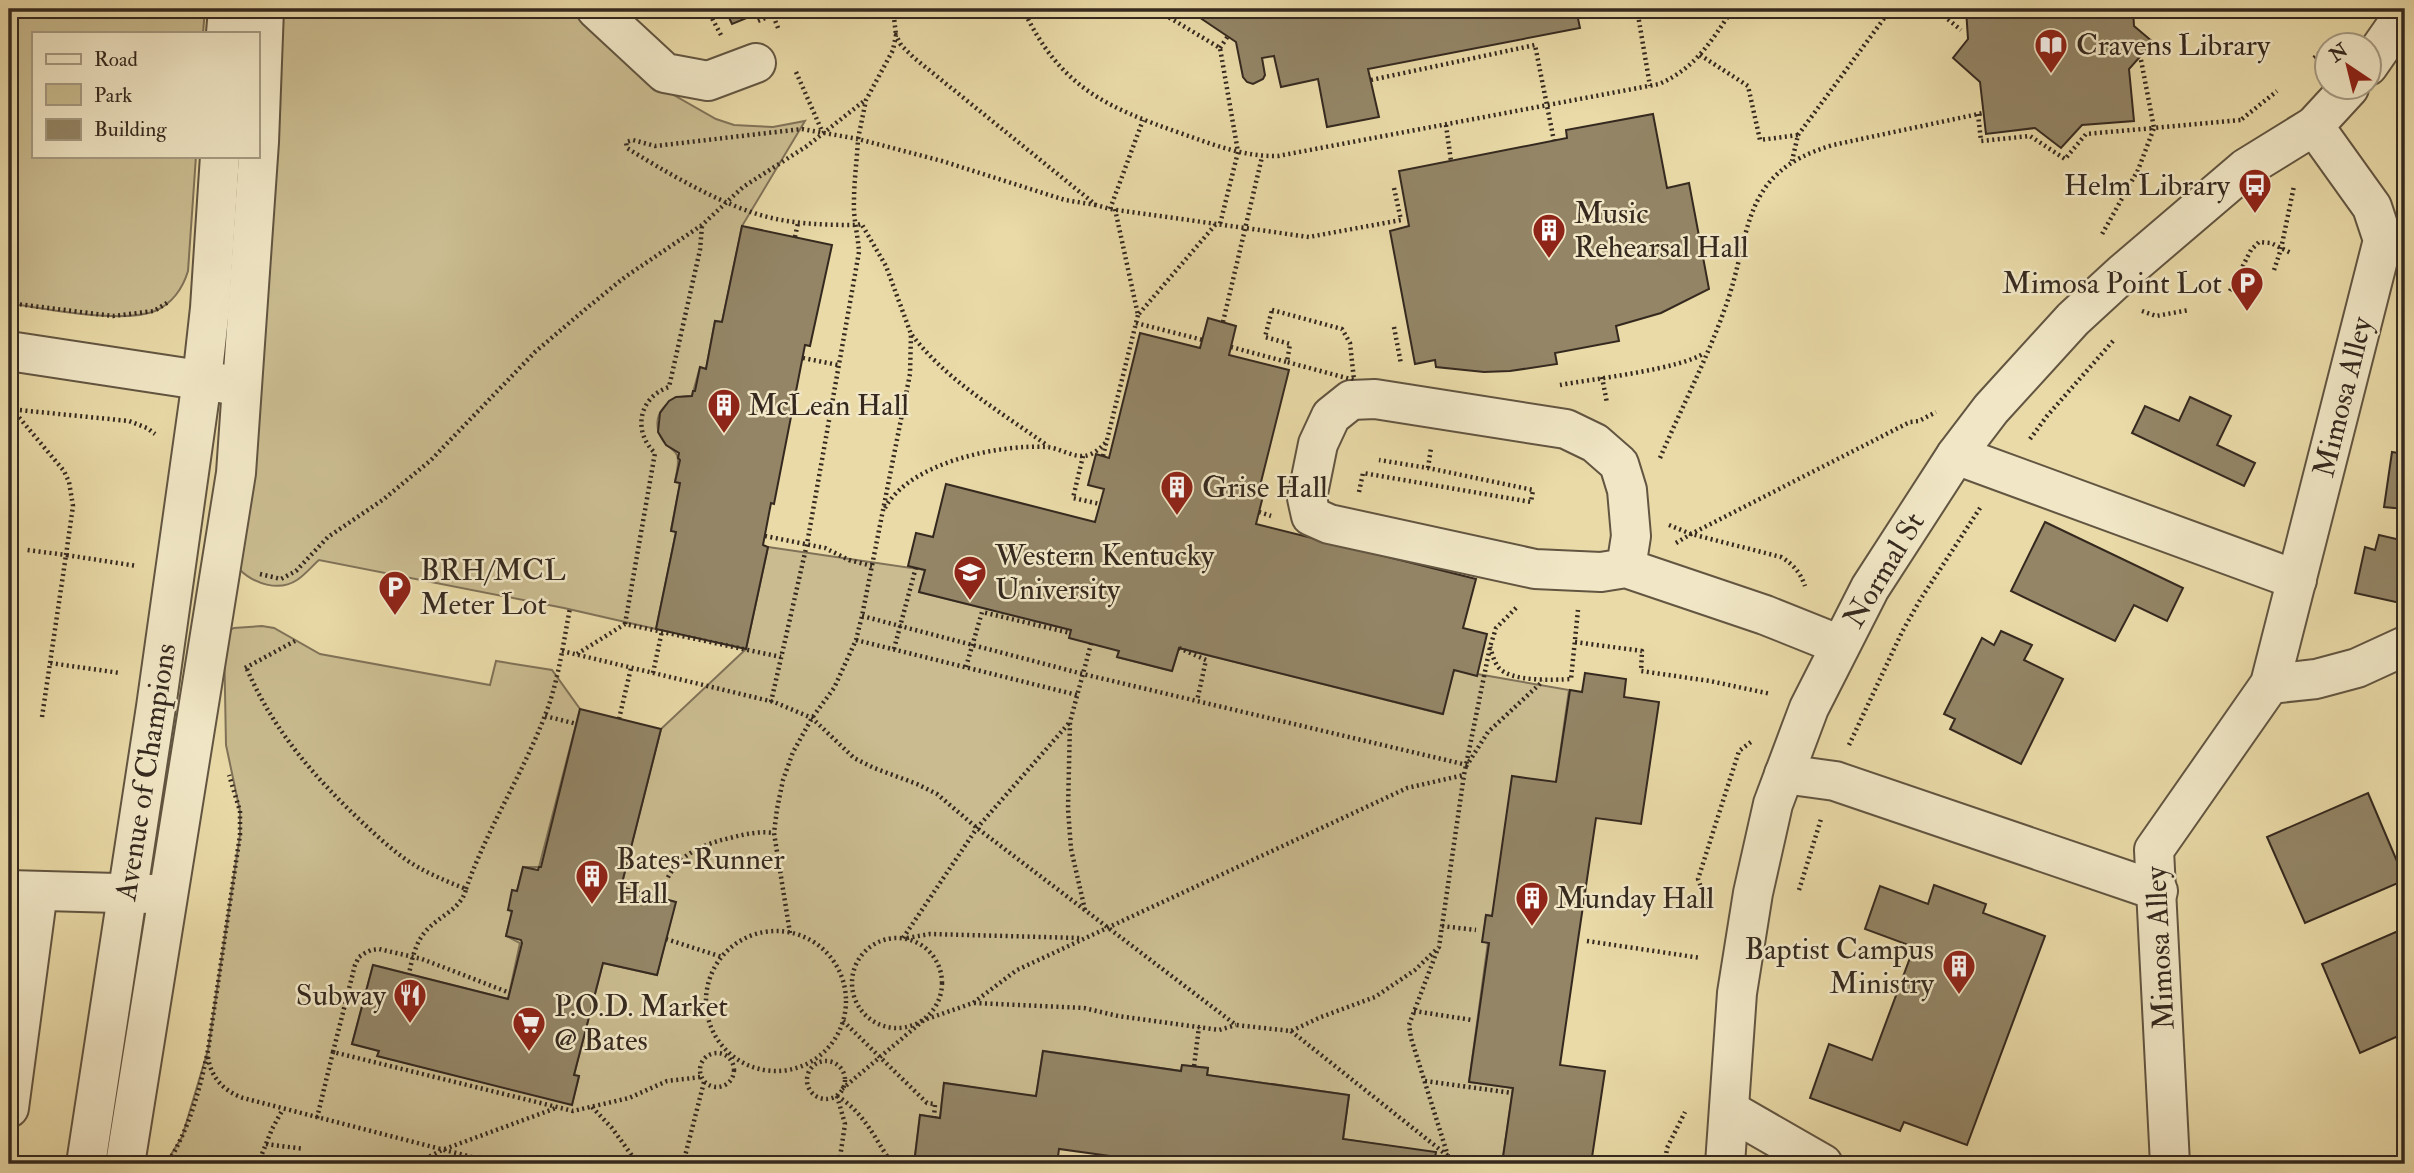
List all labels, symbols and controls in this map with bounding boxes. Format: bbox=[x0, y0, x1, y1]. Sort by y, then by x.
library icon: Cravens Library bbox=[2032, 26, 2070, 75]
place label: Cravens Library bbox=[2076, 27, 2271, 64]
legend bbox=[32, 32, 259, 158]
north arrow bbox=[2312, 32, 2382, 102]
text: N bbox=[2324, 38, 2353, 68]
text: Road bbox=[94, 46, 139, 73]
text: Park bbox=[94, 82, 132, 109]
text: Building bbox=[94, 116, 167, 143]
bus stop icon: Helm Library bbox=[2236, 166, 2274, 215]
place label: Helm Library bbox=[2064, 167, 2231, 204]
place label: Music Rehearsal Hall bbox=[1574, 195, 1749, 266]
building icon: Music Rehearsal Hall bbox=[1530, 211, 1568, 260]
parking icon: Mimosa Point Lot bbox=[2228, 264, 2266, 313]
place label: Mimosa Point Lot bbox=[2002, 265, 2222, 302]
street label: Mimosa Alley bbox=[2305, 312, 2381, 481]
building icon: McLean Hall bbox=[705, 386, 743, 435]
place label: McLean Hall bbox=[748, 387, 909, 424]
building icon: Grise Hall bbox=[1158, 468, 1196, 517]
place label: Grise Hall bbox=[1202, 469, 1328, 506]
street label: Normal St bbox=[1835, 505, 1933, 634]
place label: Western Kentucky University bbox=[994, 537, 1215, 608]
place label: BRH/MCL Meter Lot bbox=[420, 552, 566, 623]
school or university icon: Western Kentucky University bbox=[951, 553, 989, 602]
parking icon: BRH/MCL Meter Lot bbox=[376, 568, 414, 617]
street label: Avenue of Champions bbox=[107, 641, 185, 904]
place label: Bates-Runner Hall bbox=[616, 841, 785, 912]
building icon: Bates-Runner Hall bbox=[573, 857, 611, 906]
street label: Mimosa Alley bbox=[2137, 865, 2183, 1031]
building icon: Munday Hall bbox=[1513, 879, 1551, 928]
place label: Munday Hall bbox=[1556, 880, 1714, 917]
place label: Baptist Campus Ministry bbox=[1745, 931, 1935, 1002]
building icon: Baptist Campus Ministry bbox=[1940, 947, 1978, 996]
restaurant icon: Subway bbox=[391, 976, 429, 1025]
place label: Subway bbox=[296, 977, 387, 1014]
place label: P.O.D. Market @ Bates bbox=[554, 988, 728, 1059]
supermarket icon: P.O.D. Market @ Bates bbox=[510, 1004, 548, 1053]

